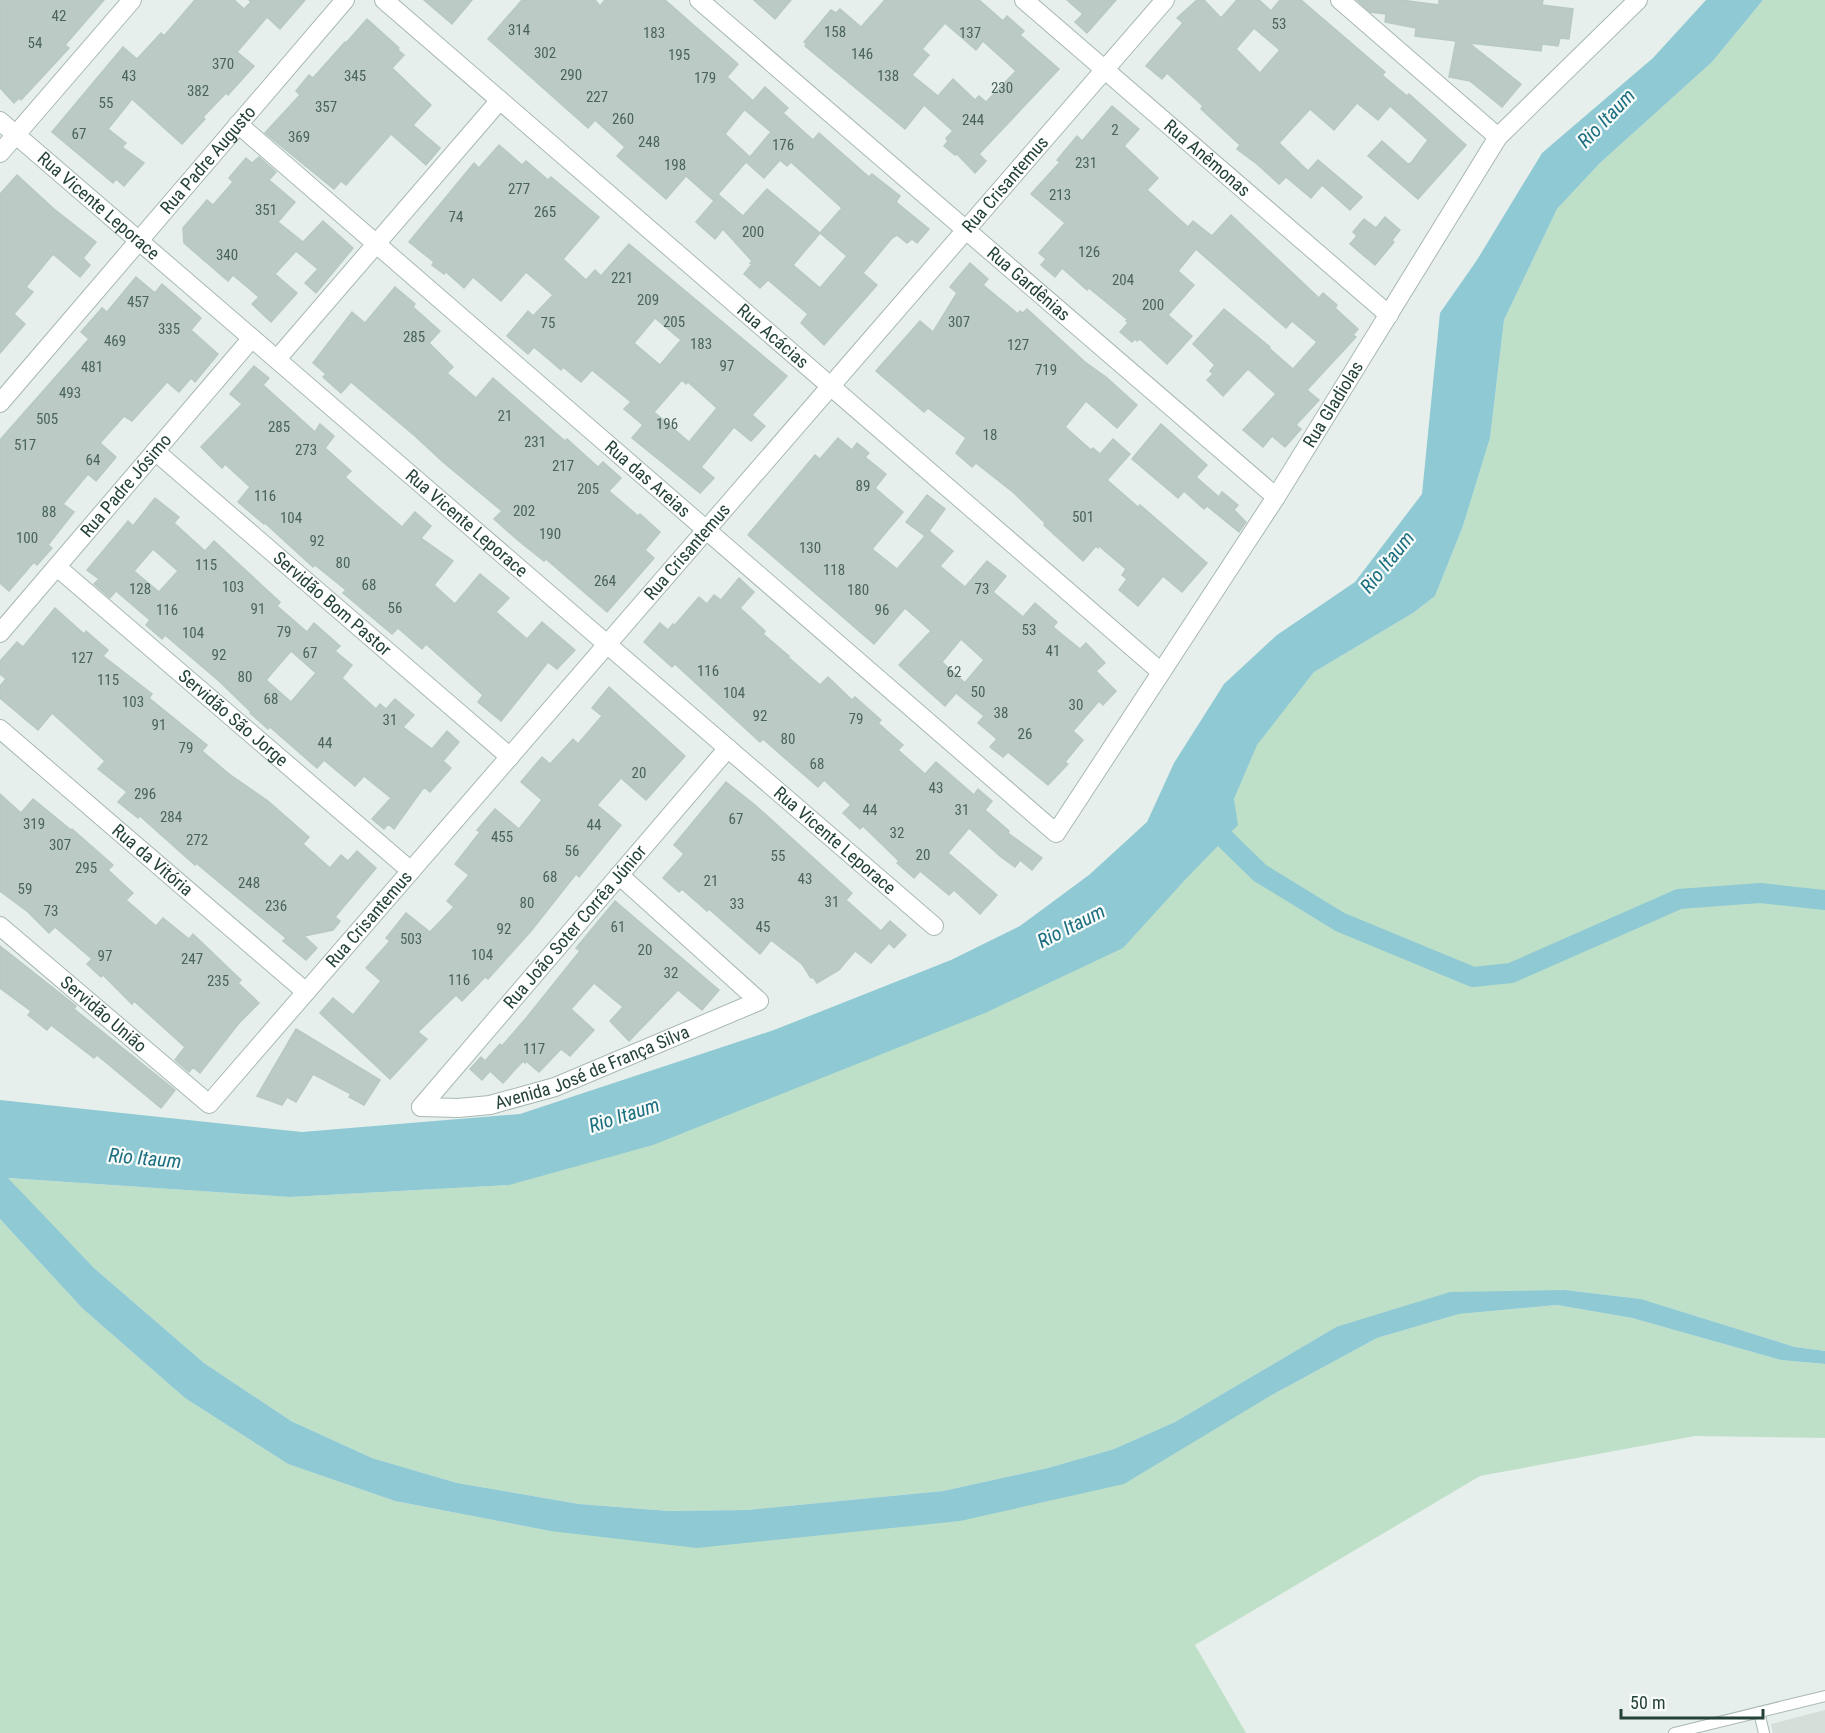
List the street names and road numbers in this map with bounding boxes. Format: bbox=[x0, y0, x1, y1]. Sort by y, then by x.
street label: Rua Padre Augusto bbox=[156, 101, 260, 218]
street label: Rua Anêmonas bbox=[1160, 115, 1255, 201]
street label: Rua Crisantemus bbox=[958, 132, 1052, 237]
street label: Rua Vicente Leporace bbox=[34, 147, 164, 264]
street label: Rua Gardênias bbox=[983, 242, 1075, 325]
street label: Rua Acácias bbox=[733, 299, 813, 372]
street label: Rua Gladiolas bbox=[1298, 357, 1367, 451]
street label: Rua Padre Jósimo bbox=[76, 429, 176, 541]
street label: Rua das Areias bbox=[601, 436, 695, 521]
street label: Rua Vicente Leporace bbox=[402, 465, 532, 581]
street label: Rua Crisantemus bbox=[639, 499, 734, 604]
street label: Servidão Bom Pastor bbox=[269, 547, 396, 660]
street label: Servidão São Jorge bbox=[174, 665, 292, 771]
street label: Rua Vicente Leporace bbox=[770, 782, 900, 898]
street label: Rua da Vitória bbox=[108, 819, 197, 900]
street label: Rua João Soter Corrêa Júnior bbox=[499, 840, 651, 1013]
street label: Rua Crisantemus bbox=[321, 866, 416, 971]
street label: Servidão União bbox=[56, 971, 151, 1056]
street label: Avenida José de França Silva bbox=[492, 1021, 692, 1113]

